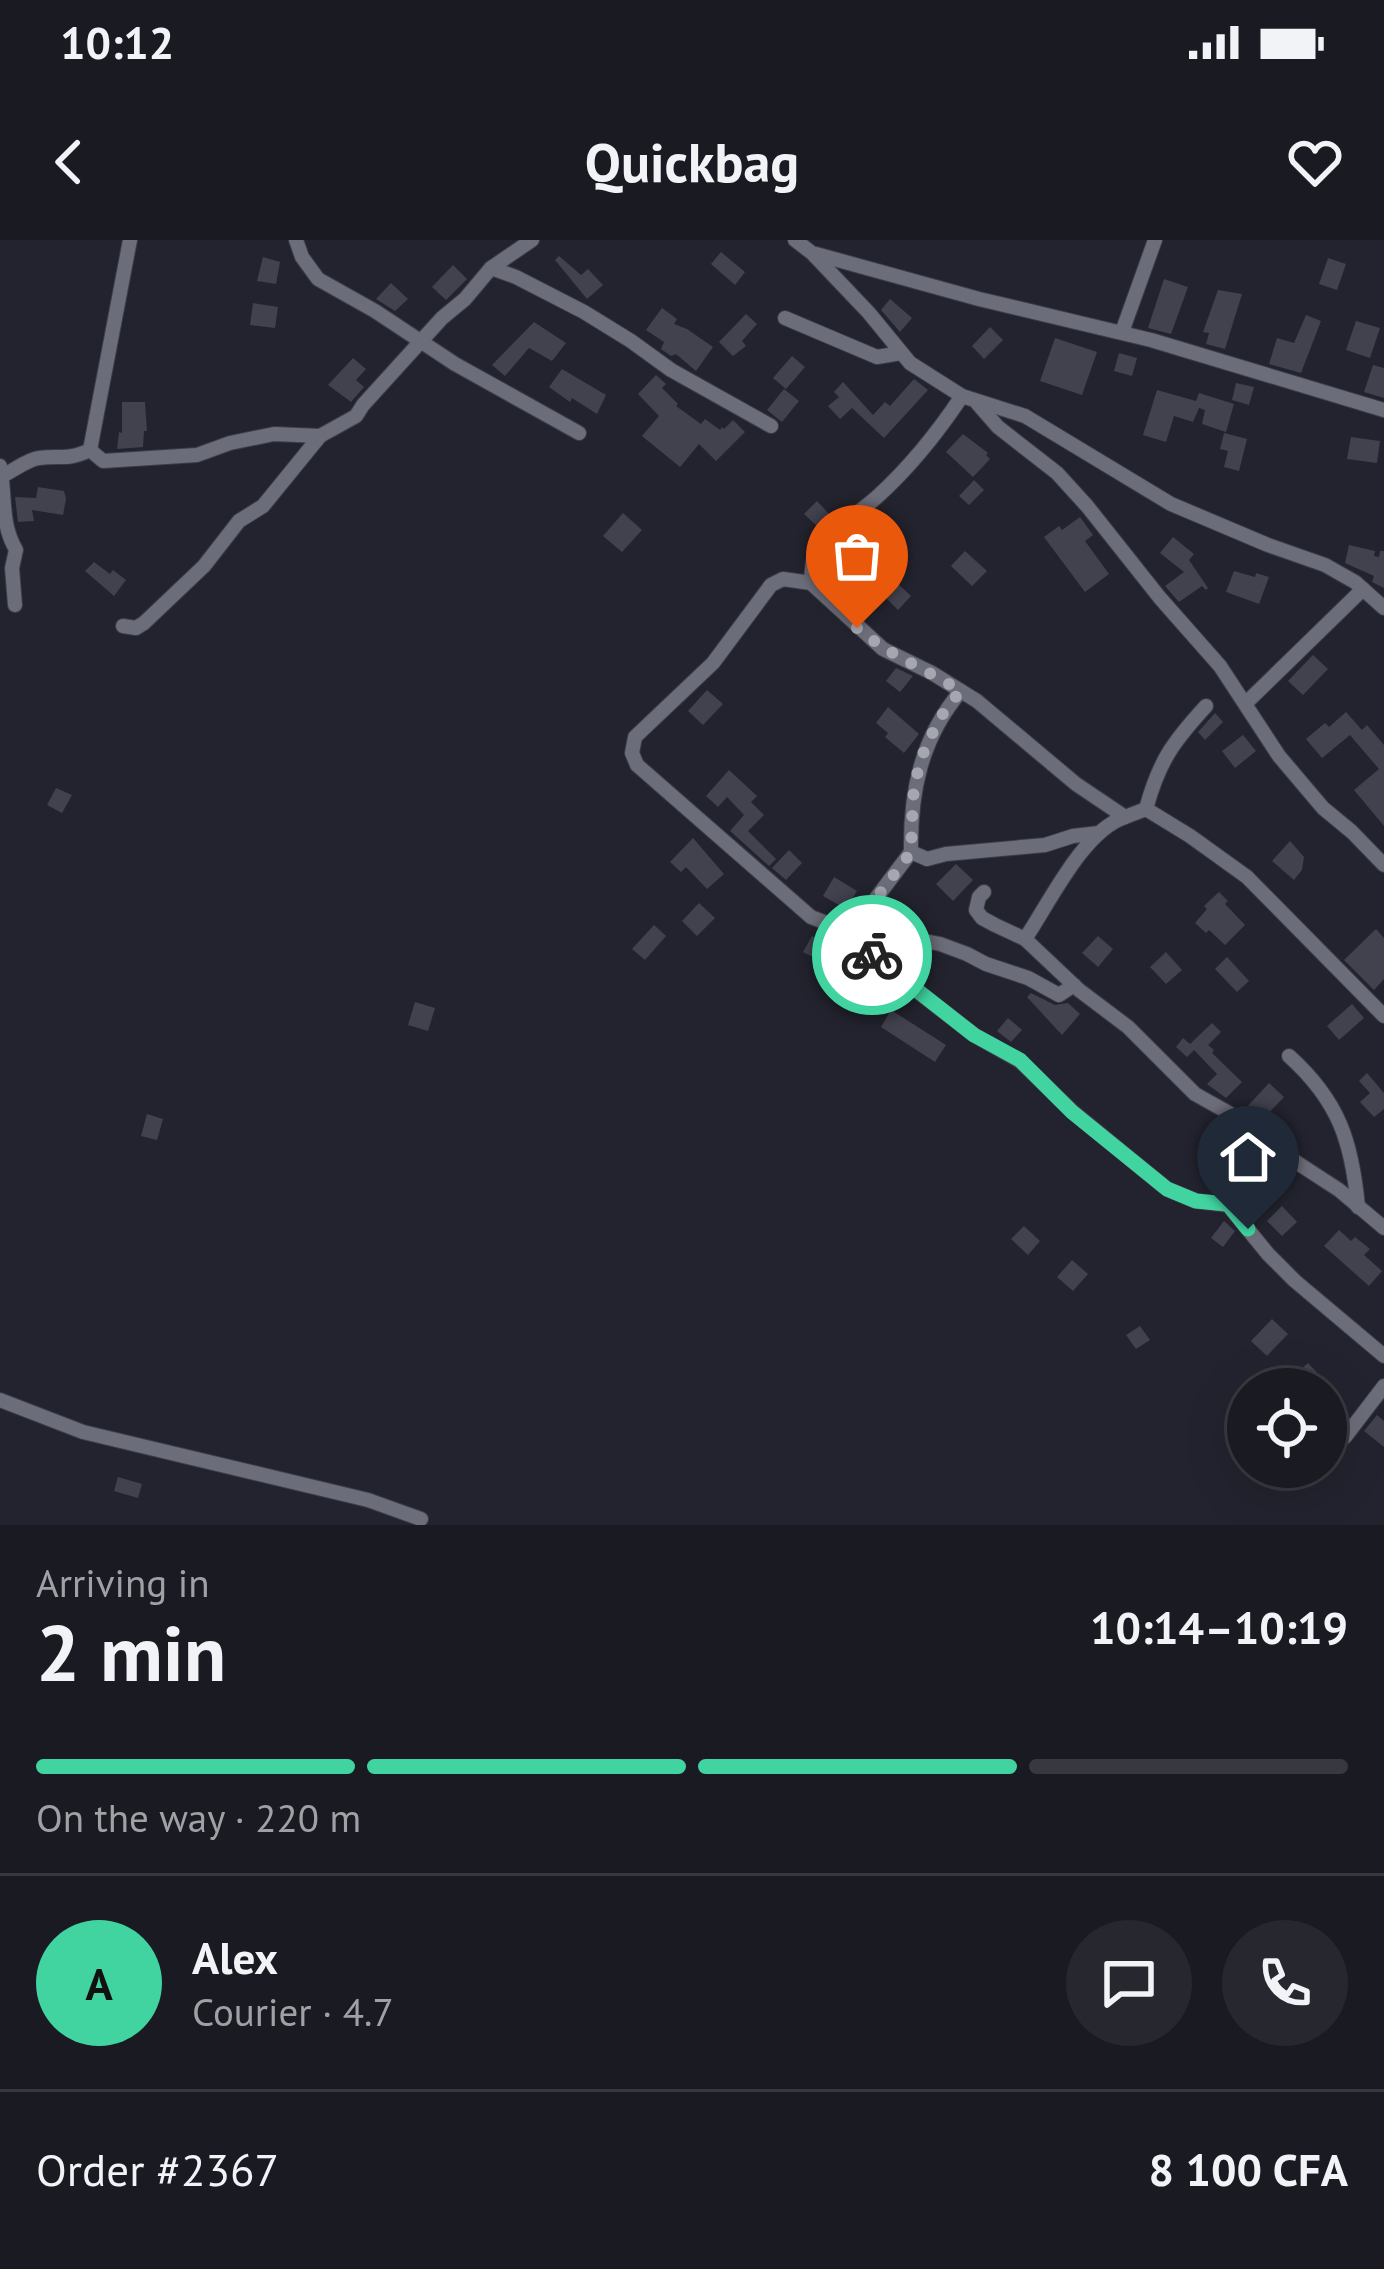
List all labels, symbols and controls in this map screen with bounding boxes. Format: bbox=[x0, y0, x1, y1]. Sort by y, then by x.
text: 10:12 bbox=[60, 13, 174, 71]
text: Quickbag bbox=[585, 127, 799, 197]
icon: back bbox=[36, 129, 102, 195]
icon: heart bbox=[1282, 129, 1348, 195]
pin bbox=[806, 505, 908, 628]
icon: bag bbox=[824, 523, 890, 589]
courier bbox=[812, 895, 932, 1015]
icon: bike bbox=[839, 922, 905, 988]
pin bbox=[1197, 1106, 1299, 1229]
icon: home bbox=[1215, 1124, 1281, 1190]
map controls bbox=[1227, 1368, 1347, 1488]
button: locate bbox=[1227, 1368, 1347, 1488]
text: Arriving in bbox=[36, 1557, 210, 1608]
text: 10:14–10:19 bbox=[1090, 1598, 1348, 1656]
text: 2 min bbox=[36, 1602, 226, 1703]
text: On the way · 220 m bbox=[36, 1792, 361, 1843]
button: chat bbox=[1066, 1920, 1192, 2046]
button: phone bbox=[1222, 1920, 1348, 2046]
text: Alex bbox=[192, 1928, 278, 1986]
text: A bbox=[85, 1954, 113, 2012]
text: Courier · 4.7 bbox=[192, 1986, 394, 2037]
text: Order #2367 bbox=[36, 2140, 279, 2198]
text: 8 100 CFA bbox=[1149, 2140, 1348, 2198]

